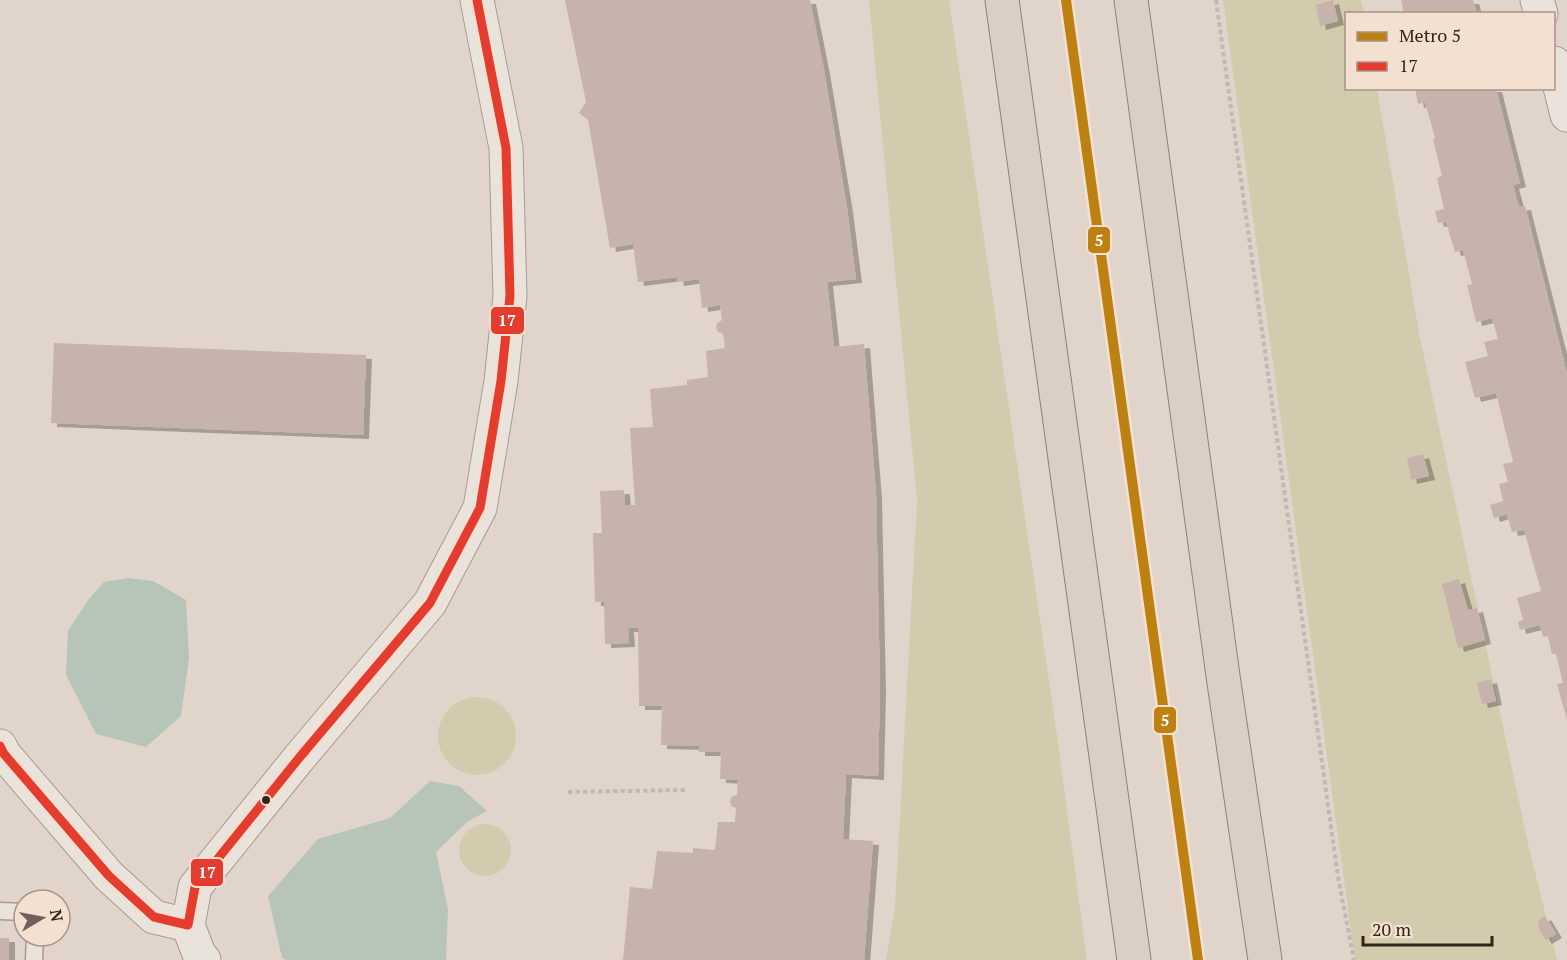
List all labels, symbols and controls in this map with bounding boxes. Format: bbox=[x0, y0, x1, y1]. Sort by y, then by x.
legend bbox=[1345, 12, 1555, 90]
text: Metro 5 bbox=[1399, 23, 1461, 47]
text: 17 bbox=[1399, 53, 1418, 77]
line badge: 5 bbox=[1087, 226, 1111, 254]
text: 5 bbox=[1094, 229, 1104, 251]
line badge: 17 bbox=[490, 306, 525, 335]
text: 17 bbox=[498, 309, 516, 331]
line badge: 5 bbox=[1153, 706, 1177, 734]
text: 5 bbox=[1160, 709, 1170, 731]
unlabelled marker bbox=[260, 794, 272, 806]
line badge: 17 bbox=[190, 858, 224, 887]
text: 17 bbox=[198, 861, 216, 883]
north arrow bbox=[12, 888, 72, 948]
text: N bbox=[45, 908, 69, 923]
scale bar bbox=[1363, 909, 1492, 947]
text: 20 m bbox=[1372, 917, 1412, 941]

